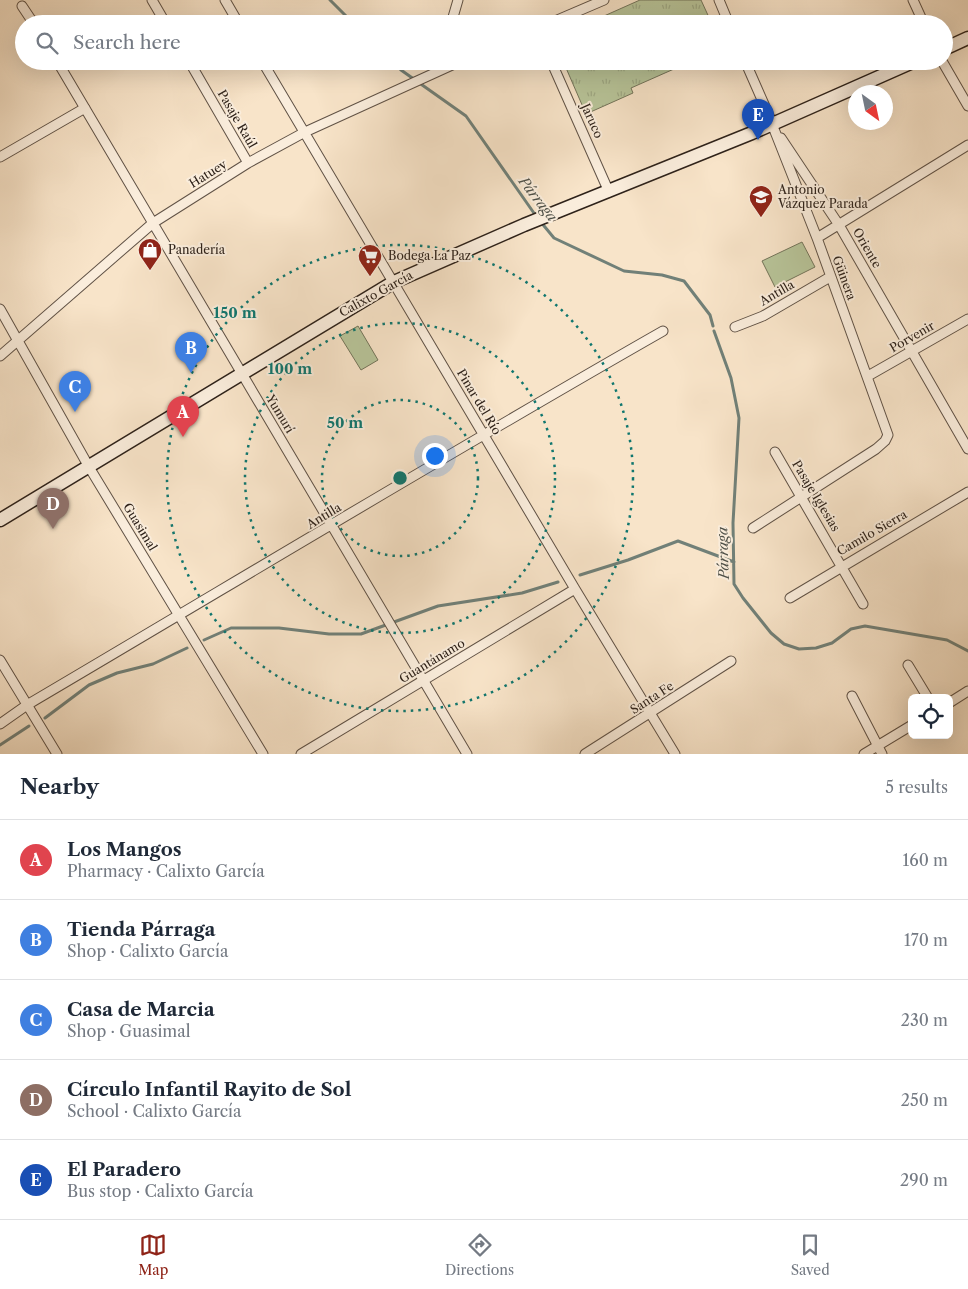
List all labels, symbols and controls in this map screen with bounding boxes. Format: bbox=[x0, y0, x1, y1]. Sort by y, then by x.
search box bbox=[15, 15, 953, 70]
icon: search bbox=[33, 29, 61, 57]
text: Search here bbox=[73, 31, 181, 54]
north arrow bbox=[848, 85, 893, 130]
street label: Pasaje Raúl bbox=[215, 87, 260, 151]
street label: Jaruco bbox=[577, 99, 607, 141]
pin: E bbox=[742, 99, 774, 140]
street label: Hatuey bbox=[186, 156, 229, 191]
water label: Párraga bbox=[514, 172, 562, 226]
place label: Antonio Vázquez Parada bbox=[777, 182, 869, 211]
school or university icon: Antonio Vázquez Parada bbox=[748, 184, 774, 218]
street label: Oriente bbox=[850, 225, 885, 271]
shop icon: Panadería bbox=[137, 237, 163, 271]
place label: Panadería bbox=[168, 242, 226, 257]
supermarket icon: Bodega La Paz bbox=[357, 243, 383, 277]
place label: Bodega La Paz bbox=[388, 248, 471, 263]
street label: Güinera bbox=[830, 254, 860, 303]
street label: Calixto García bbox=[336, 267, 416, 320]
street label: Antilla bbox=[756, 276, 797, 309]
text: 150 m bbox=[213, 303, 257, 322]
street label: Porvenir bbox=[887, 318, 937, 355]
pin: B bbox=[175, 332, 207, 373]
text: 100 m bbox=[268, 359, 312, 378]
street label: Pinar del Río bbox=[454, 366, 505, 437]
pin: C bbox=[59, 371, 91, 412]
street label: Yumurí bbox=[263, 391, 298, 436]
pin: A bbox=[167, 396, 199, 437]
text: 50 m bbox=[327, 413, 363, 432]
your location bbox=[422, 443, 448, 469]
street label: Pasaje Iglesias bbox=[789, 457, 844, 534]
centre of rings bbox=[391, 469, 409, 487]
pin: D bbox=[37, 488, 69, 529]
street label: Antilla bbox=[303, 499, 344, 532]
street label: Guasimal bbox=[120, 500, 161, 554]
street label: Camilo Sierra bbox=[834, 506, 910, 559]
water label: Párraga bbox=[713, 526, 733, 580]
street label: Guantánamo bbox=[396, 635, 467, 686]
street label: Santa Fe bbox=[627, 678, 676, 717]
map controls bbox=[908, 694, 953, 739]
button: locate bbox=[908, 694, 953, 739]
text: Nearby bbox=[20, 774, 99, 799]
text: 5 results bbox=[885, 777, 948, 797]
text: Los Mangos bbox=[67, 838, 182, 861]
text: A bbox=[30, 850, 42, 870]
text: 160 m bbox=[903, 850, 948, 870]
text: Pharmacy · Calixto García bbox=[67, 861, 265, 881]
text: Tienda Párraga bbox=[67, 918, 216, 941]
text: B bbox=[30, 930, 42, 950]
text: 170 m bbox=[904, 930, 948, 950]
text: Shop · Calixto García bbox=[67, 941, 228, 961]
text: Casa de Marcia bbox=[67, 998, 215, 1021]
text: C bbox=[30, 1010, 42, 1030]
text: 230 m bbox=[901, 1010, 948, 1030]
text: Shop · Guasimal bbox=[67, 1021, 190, 1041]
text: Círculo Infantil Rayito de Sol bbox=[67, 1078, 351, 1101]
text: D bbox=[29, 1090, 43, 1110]
text: 250 m bbox=[901, 1090, 948, 1110]
text: School · Calixto García bbox=[67, 1101, 241, 1121]
text: El Paradero bbox=[67, 1158, 181, 1181]
text: E bbox=[30, 1170, 42, 1190]
text: 290 m bbox=[900, 1170, 948, 1190]
text: Bus stop · Calixto García bbox=[67, 1181, 254, 1201]
tab: Map bbox=[138, 1231, 168, 1279]
tab: Directions bbox=[445, 1231, 514, 1279]
tab: Saved bbox=[791, 1231, 830, 1279]

